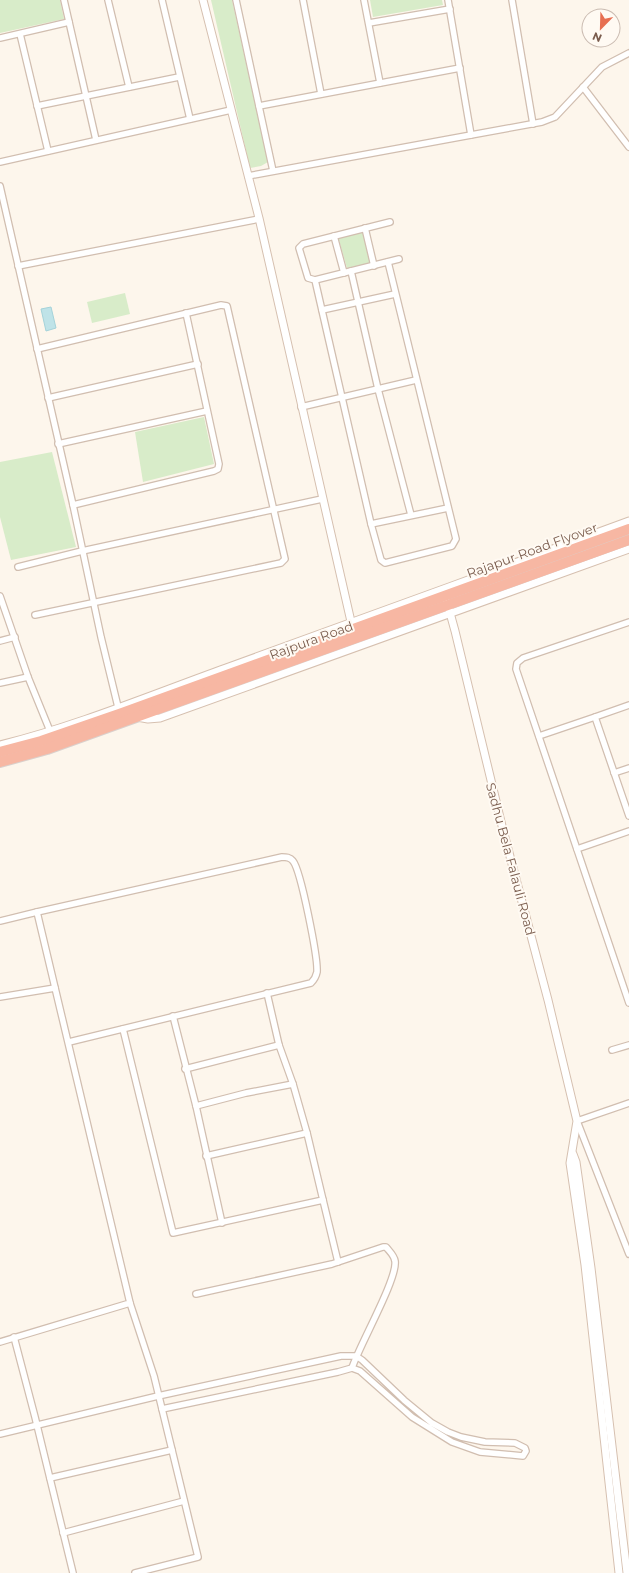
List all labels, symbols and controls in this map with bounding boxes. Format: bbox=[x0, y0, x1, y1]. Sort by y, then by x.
north arrow bbox=[581, 8, 621, 48]
text: N bbox=[590, 29, 604, 45]
street label: Rajapur Road Flyover bbox=[464, 519, 600, 581]
street label: Rajpura Road bbox=[267, 617, 355, 663]
street label: Sadhu Bela Falauli Road bbox=[483, 781, 539, 937]

